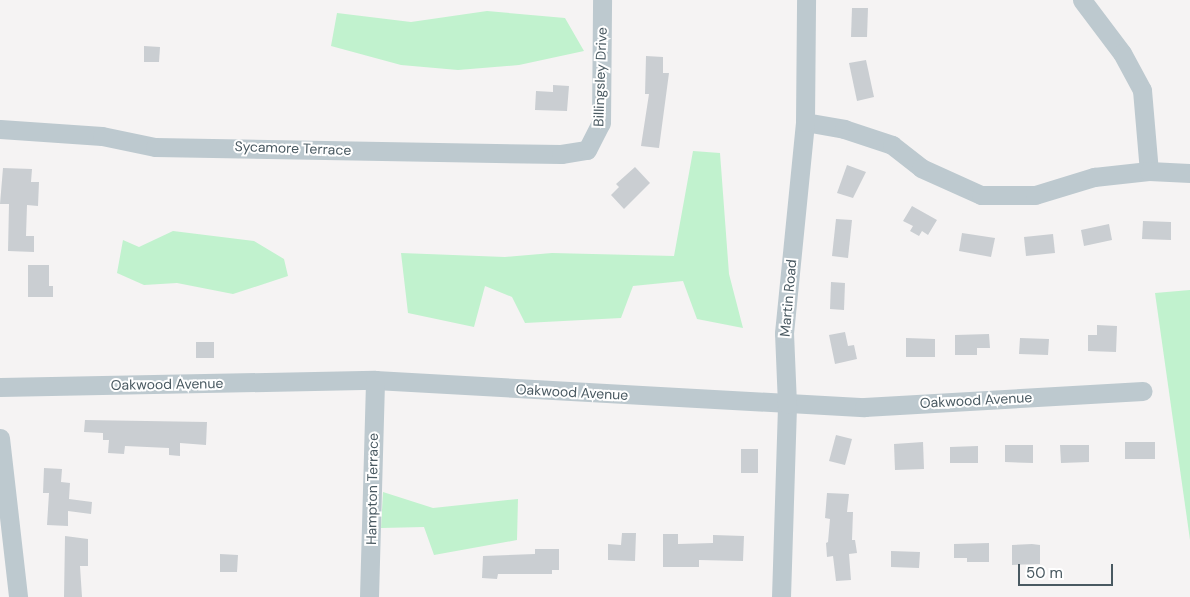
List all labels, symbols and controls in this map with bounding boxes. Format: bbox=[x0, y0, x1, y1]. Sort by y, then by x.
street label: Billingsley Drive bbox=[590, 27, 610, 127]
street label: Sycamore Terrace bbox=[234, 138, 352, 158]
street label: Martin Road bbox=[776, 259, 800, 337]
street label: Oakwood Avenue bbox=[111, 375, 223, 393]
street label: Oakwood Avenue bbox=[515, 381, 629, 403]
street label: Oakwood Avenue bbox=[919, 389, 1033, 411]
street label: Hampton Terrace bbox=[363, 433, 381, 545]
scale bar bbox=[1020, 554, 1115, 586]
text: 50 m bbox=[1026, 563, 1063, 583]

